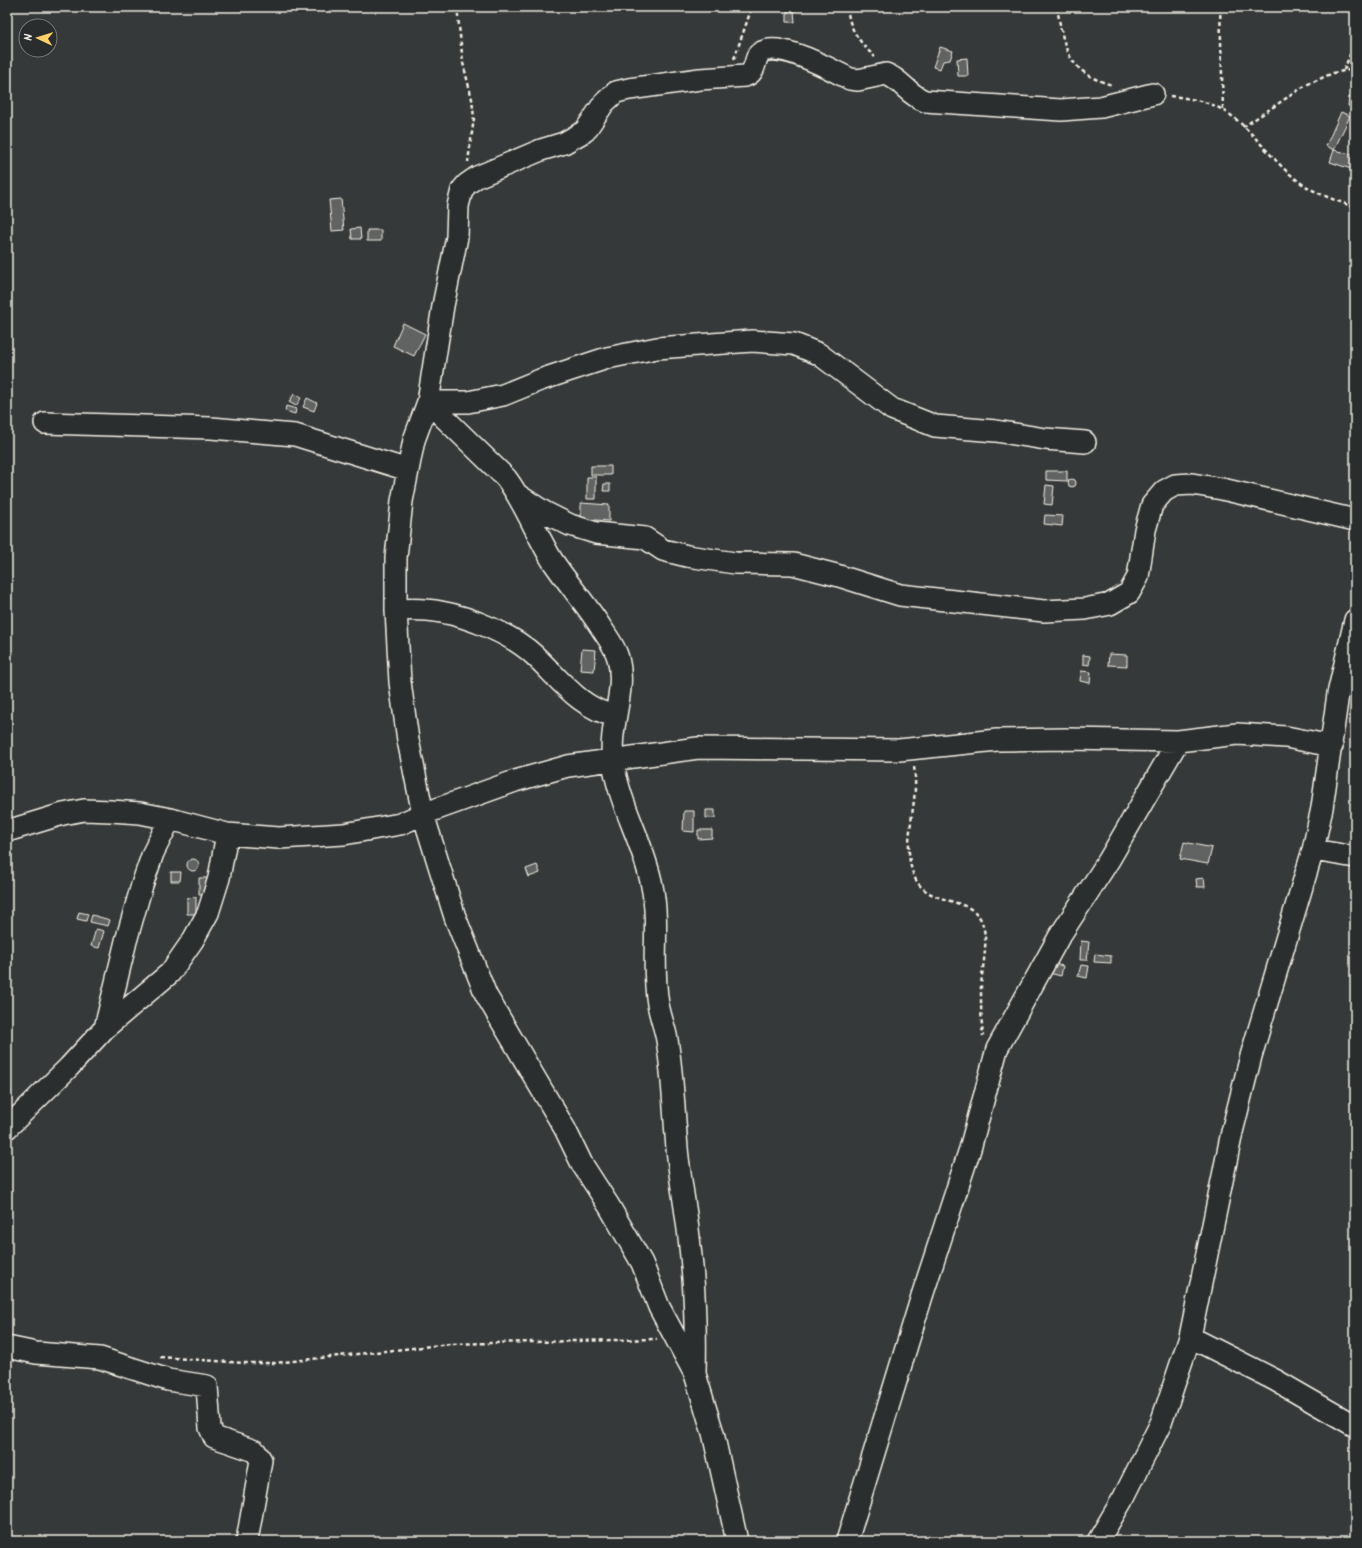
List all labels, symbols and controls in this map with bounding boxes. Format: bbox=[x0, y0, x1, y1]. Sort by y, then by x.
north arrow bbox=[18, 18, 58, 58]
text: N bbox=[20, 33, 38, 41]

